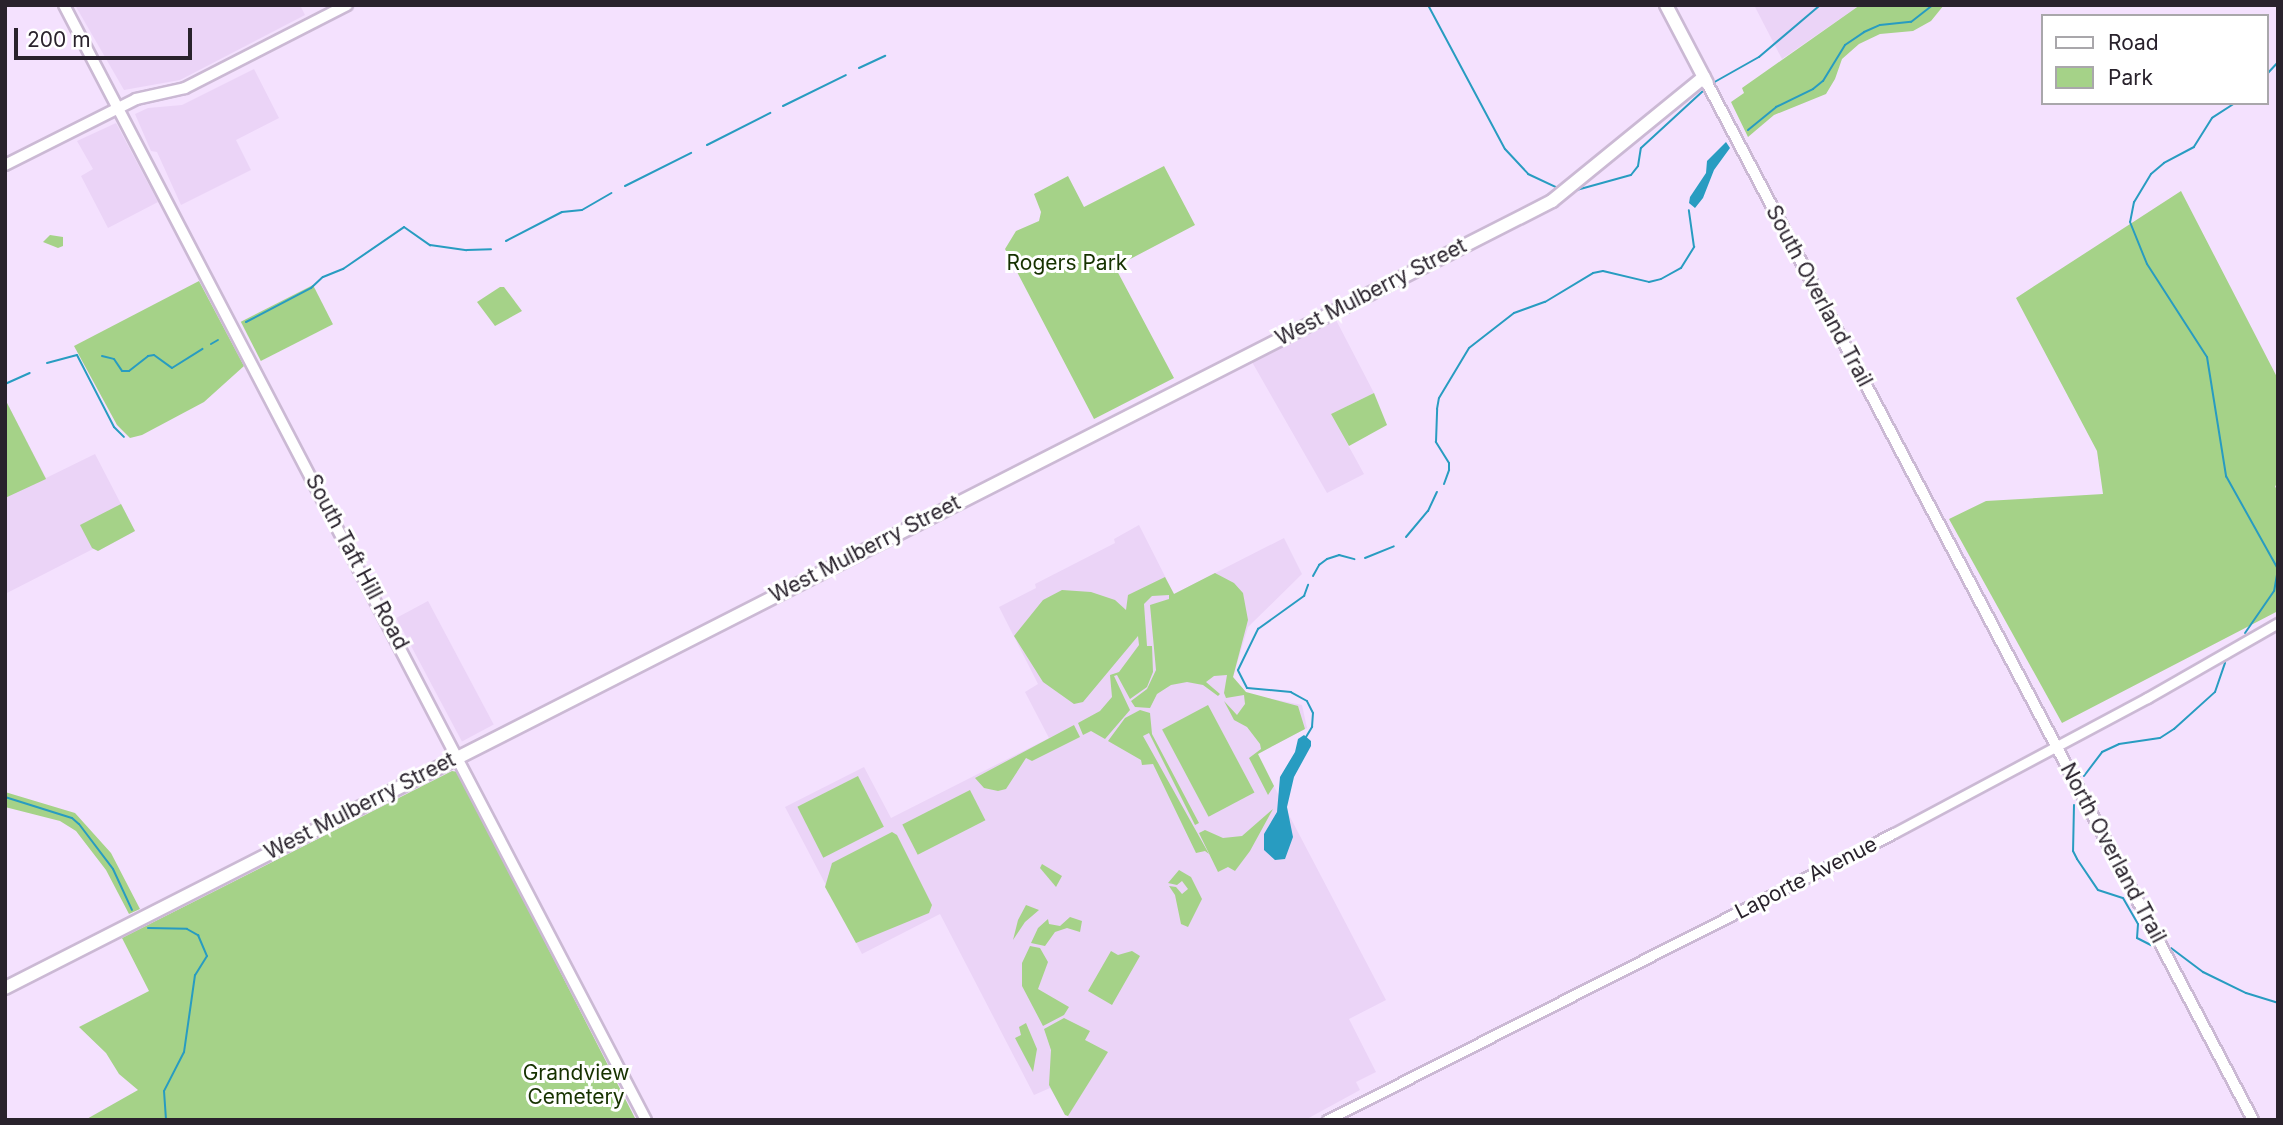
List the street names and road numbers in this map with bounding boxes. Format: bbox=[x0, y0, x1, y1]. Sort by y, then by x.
street label: South Overland Trail bbox=[1760, 201, 1878, 391]
street label: West Mulberry Street bbox=[1271, 233, 1471, 351]
street label: South Taft Hill Road bbox=[300, 470, 414, 654]
street label: West Mulberry Street bbox=[765, 490, 965, 608]
street label: West Mulberry Street bbox=[260, 747, 460, 865]
street label: North Overland Trail bbox=[2055, 759, 2171, 947]
street label: Laporte Avenue bbox=[1731, 831, 1881, 925]

